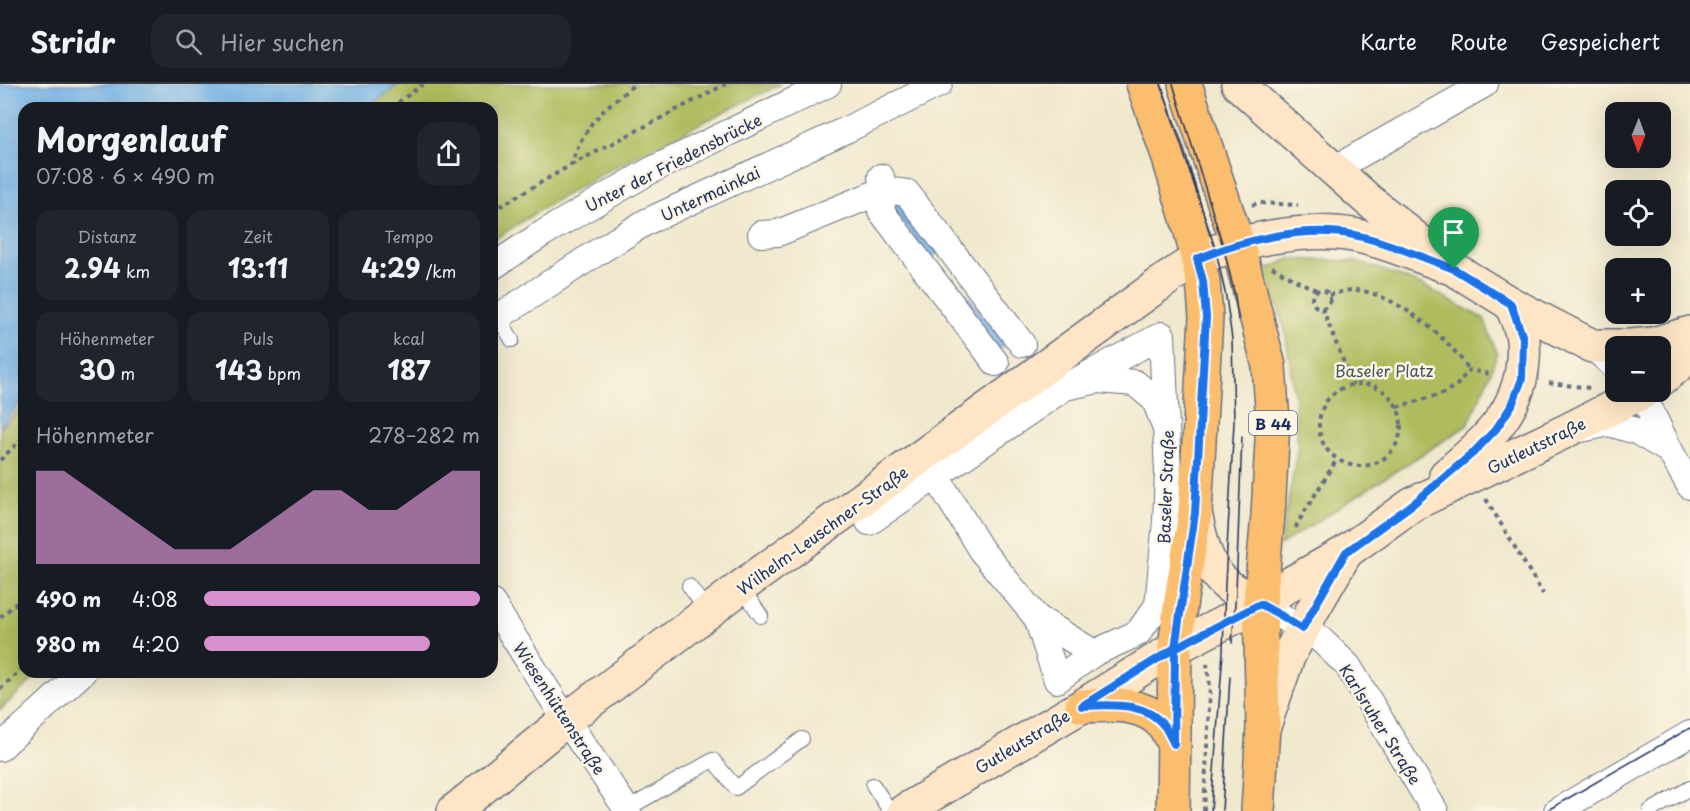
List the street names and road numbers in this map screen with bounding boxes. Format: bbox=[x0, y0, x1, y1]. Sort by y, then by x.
street label: Unter der Friedensbrücke bbox=[580, 107, 766, 217]
street label: Untermainkai bbox=[656, 159, 764, 227]
road number: B 44 bbox=[1249, 411, 1297, 435]
street label: Gutleutstraße bbox=[1483, 411, 1589, 479]
street label: Baseler Straße bbox=[1151, 430, 1179, 544]
street label: Wilhelm-Leuschner-Straße bbox=[732, 460, 912, 600]
street label: Wiesenhüttenstraße bbox=[508, 637, 612, 779]
street label: Karlsruher Straße bbox=[1334, 659, 1428, 789]
street label: Gutleutstraße bbox=[970, 703, 1074, 779]

